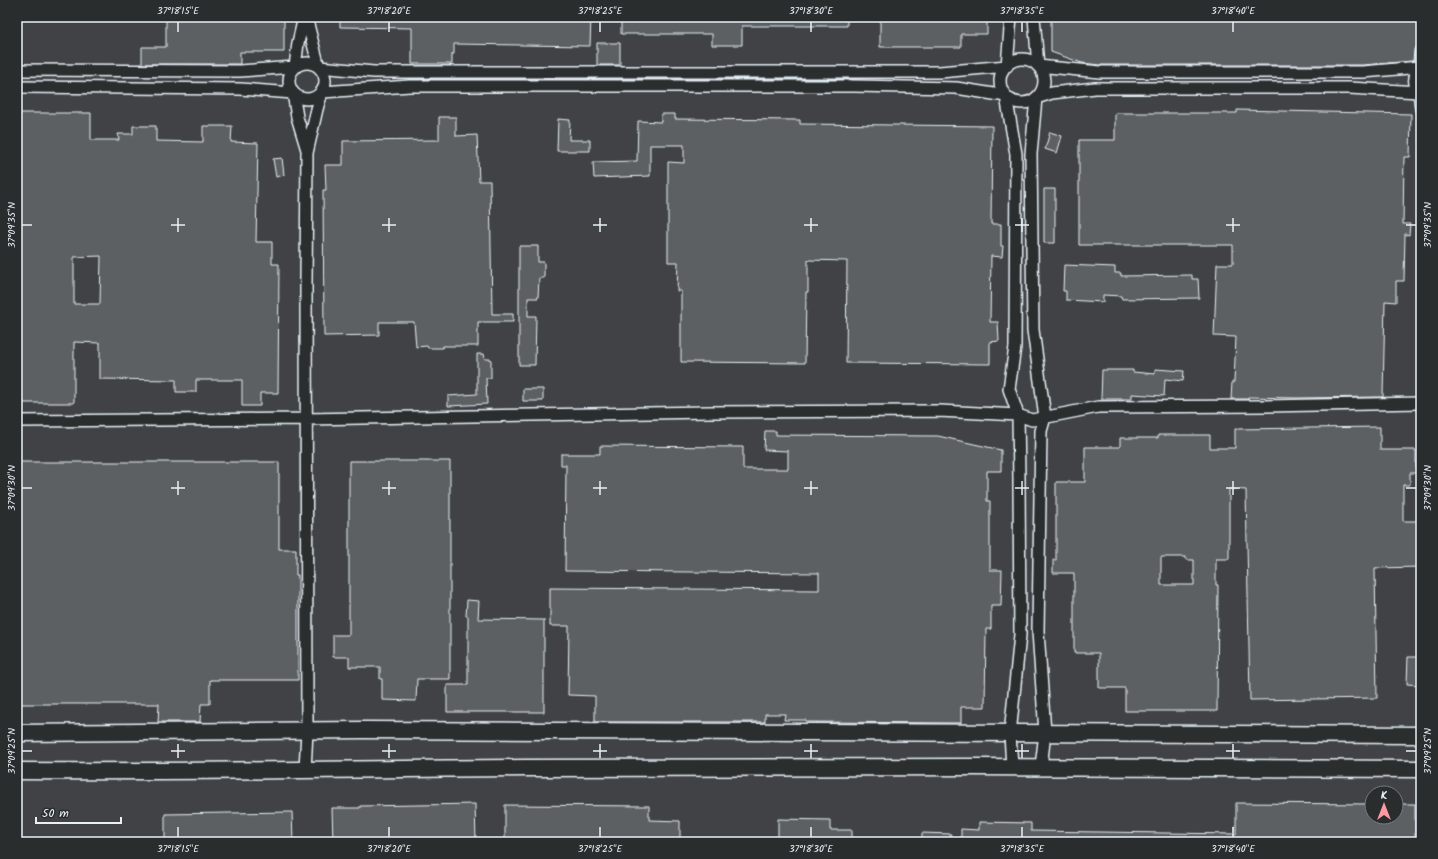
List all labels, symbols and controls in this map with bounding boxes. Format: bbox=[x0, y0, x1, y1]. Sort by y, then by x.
text: 37°18'15"E bbox=[157, 3, 200, 19]
text: 37°18'20"E bbox=[367, 3, 412, 19]
text: 37°18'25"E bbox=[578, 3, 623, 19]
text: 37°18'30"E bbox=[789, 3, 834, 19]
text: 37°18'35"E bbox=[1000, 3, 1045, 19]
text: 37°18'40"E bbox=[1211, 3, 1256, 19]
text: 37°09'35"N bbox=[4, 202, 20, 248]
text: 37°09'35"N bbox=[1420, 202, 1436, 248]
text: 37°09'30"N bbox=[4, 465, 20, 511]
text: 37°09'30"N bbox=[1420, 465, 1436, 511]
text: 37°09'25"N bbox=[4, 728, 20, 774]
text: 37°09'25"N bbox=[1420, 728, 1436, 774]
north arrow bbox=[1364, 785, 1404, 825]
text: K bbox=[1381, 787, 1388, 805]
scale bar bbox=[36, 799, 121, 825]
text: 50 m bbox=[42, 804, 69, 823]
text: 37°18'15"E bbox=[157, 841, 200, 857]
text: 37°18'20"E bbox=[367, 841, 412, 857]
text: 37°18'25"E bbox=[578, 841, 623, 857]
text: 37°18'30"E bbox=[789, 841, 834, 857]
text: 37°18'35"E bbox=[1000, 841, 1045, 857]
text: 37°18'40"E bbox=[1211, 841, 1256, 857]

